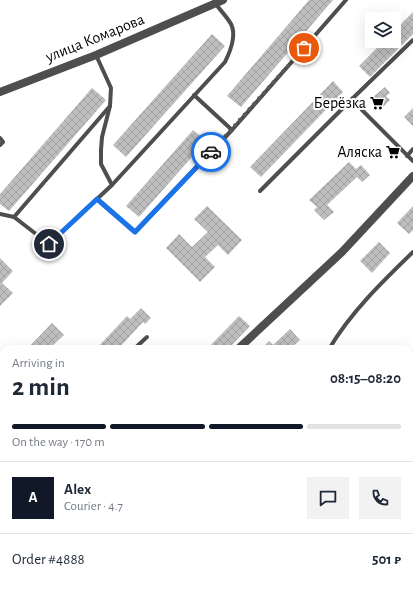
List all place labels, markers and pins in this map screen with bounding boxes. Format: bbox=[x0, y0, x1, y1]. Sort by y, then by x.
pin bbox=[287, 31, 321, 65]
place label: Берёзка bbox=[313, 95, 366, 111]
supermarket icon: Берёзка bbox=[369, 95, 385, 111]
place label: Аляска bbox=[337, 144, 382, 160]
supermarket icon: Аляска bbox=[385, 144, 401, 160]
pin bbox=[32, 227, 66, 261]

